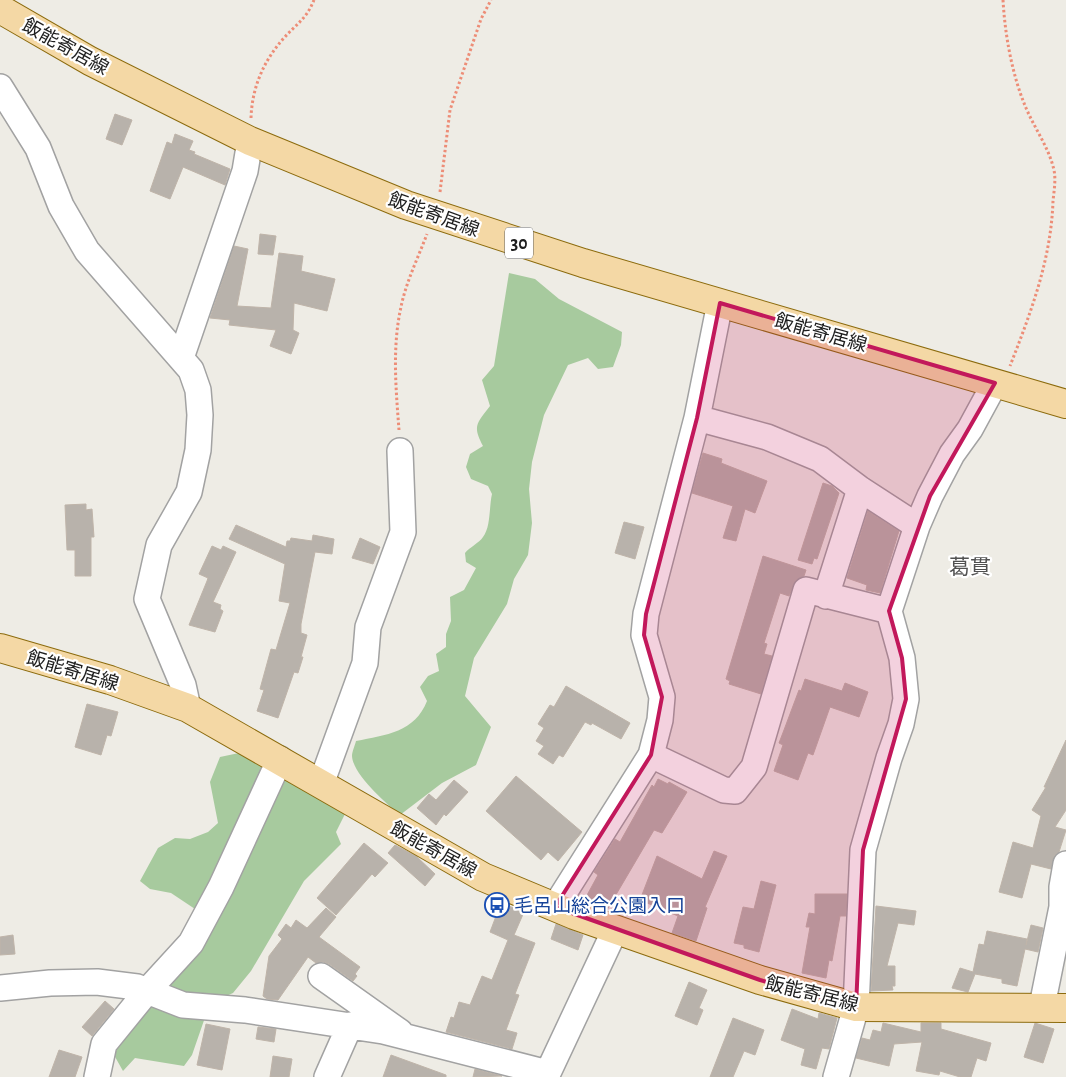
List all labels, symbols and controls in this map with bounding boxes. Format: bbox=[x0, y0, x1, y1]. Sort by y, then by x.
street label: 飯能寄居線 bbox=[19, 14, 112, 79]
street label: 飯能寄居線 bbox=[386, 188, 482, 241]
road number: 30 bbox=[505, 228, 533, 258]
street label: 飯能寄居線 bbox=[772, 309, 869, 356]
district label: 葛貫 bbox=[949, 556, 991, 578]
street label: 飯能寄居線 bbox=[24, 647, 121, 694]
street label: 飯能寄居線 bbox=[387, 817, 480, 882]
bus stop icon: 毛呂山総合公園入口 bbox=[484, 892, 510, 918]
place label: 毛呂山総合公園入口 bbox=[514, 895, 685, 916]
street label: 飯能寄居線 bbox=[763, 972, 861, 1015]

